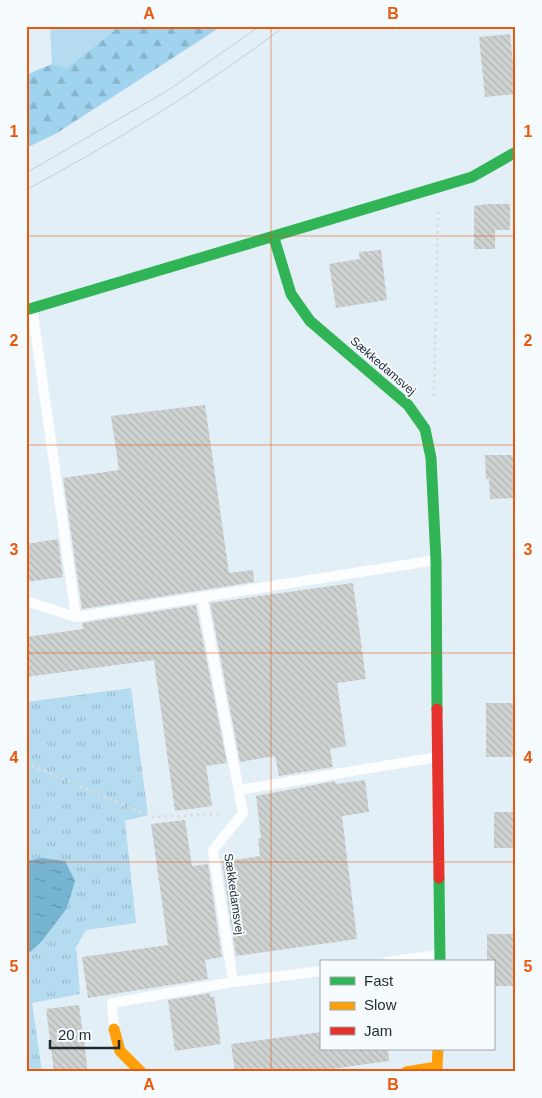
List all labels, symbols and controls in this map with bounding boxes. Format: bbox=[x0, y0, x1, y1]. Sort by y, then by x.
text: A bbox=[143, 5, 155, 22]
text: B bbox=[387, 5, 399, 22]
text: 1 bbox=[10, 123, 19, 140]
text: 1 bbox=[524, 123, 533, 140]
text: 2 bbox=[10, 332, 19, 349]
text: 2 bbox=[524, 332, 533, 349]
street label: Sækkedamsvej bbox=[347, 334, 419, 398]
text: 3 bbox=[10, 541, 19, 558]
text: 3 bbox=[524, 541, 533, 558]
text: 4 bbox=[10, 749, 19, 766]
text: 4 bbox=[524, 749, 533, 766]
street label: Sækkedamsvej bbox=[221, 852, 247, 936]
text: 5 bbox=[10, 958, 19, 975]
text: 5 bbox=[524, 958, 533, 975]
legend bbox=[320, 960, 494, 1050]
text: Fast bbox=[364, 972, 394, 989]
text: Slow bbox=[364, 996, 397, 1013]
scale bar bbox=[50, 1018, 119, 1050]
text: Jam bbox=[364, 1022, 392, 1039]
text: 20 m bbox=[58, 1026, 91, 1043]
text: A bbox=[143, 1076, 155, 1093]
text: B bbox=[387, 1076, 399, 1093]

